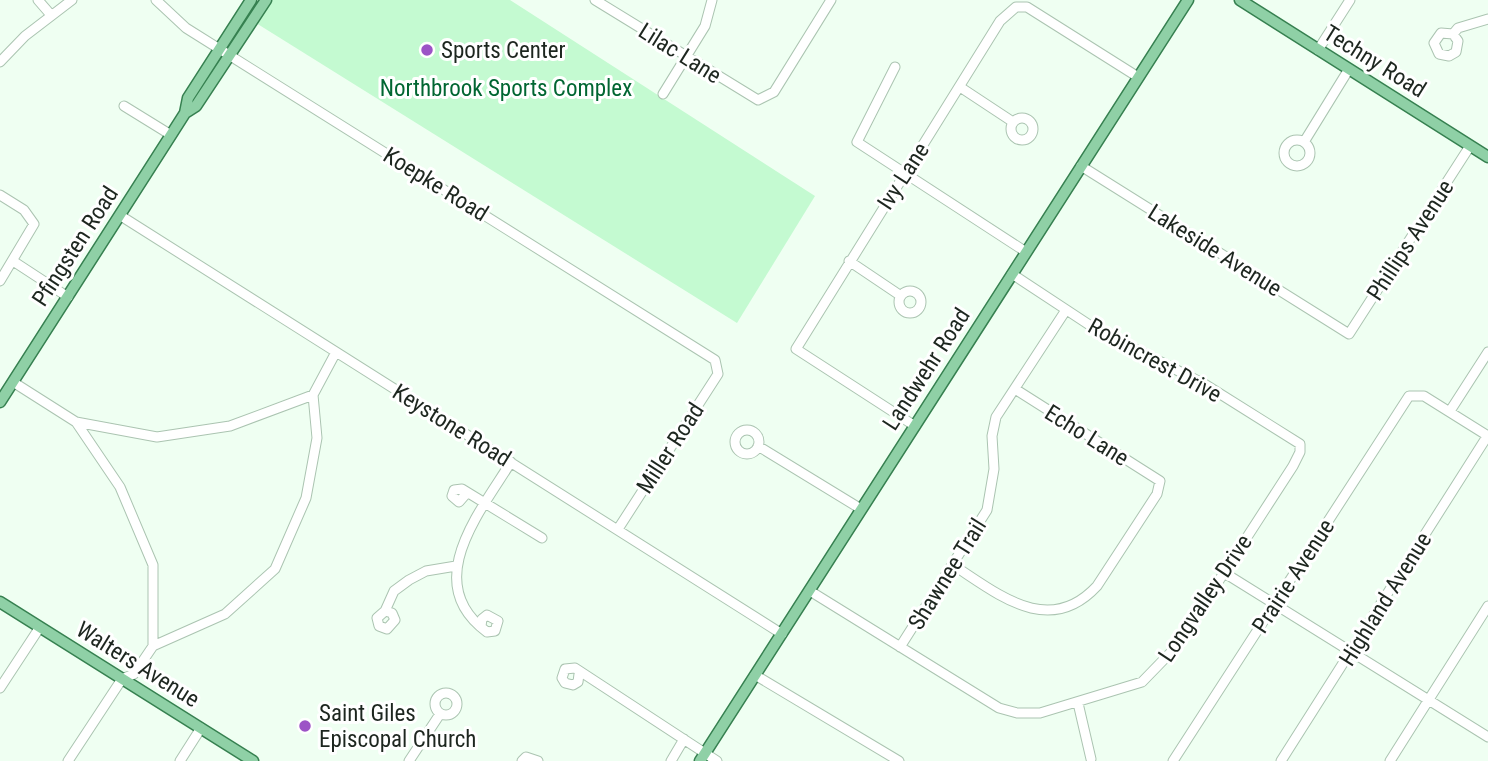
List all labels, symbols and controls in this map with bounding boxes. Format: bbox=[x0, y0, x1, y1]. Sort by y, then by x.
street label: Lilac Lane bbox=[633, 18, 726, 89]
street label: Techny Road bbox=[1319, 19, 1431, 103]
place label: Sports Center bbox=[441, 37, 566, 64]
marker: Sports Center bbox=[419, 42, 435, 58]
park label: Northbrook Sports Complex bbox=[380, 75, 632, 102]
street label: Ivy Lane bbox=[872, 138, 935, 215]
street label: Koepke Road bbox=[378, 142, 493, 227]
street label: Phillips Avenue bbox=[1361, 175, 1459, 306]
street label: Pfingsten Road bbox=[27, 181, 124, 311]
street label: Lakeside Avenue bbox=[1143, 199, 1286, 302]
street label: Landwehr Road bbox=[877, 303, 976, 435]
street label: Robincrest Drive bbox=[1083, 313, 1226, 408]
street label: Keystone Road bbox=[388, 378, 516, 473]
street label: Miller Road bbox=[631, 398, 710, 499]
street label: Echo Lane bbox=[1040, 399, 1134, 472]
street label: Shawnee Trail bbox=[903, 514, 992, 635]
street label: Prairie Avenue bbox=[1247, 514, 1340, 638]
street label: Highland Avenue bbox=[1334, 528, 1437, 671]
street label: Longvalley Drive bbox=[1153, 530, 1258, 667]
street label: Walters Avenue bbox=[71, 616, 204, 713]
place label: Saint Giles Episcopal Church bbox=[319, 700, 476, 753]
marker: Saint Giles Episcopal Church bbox=[297, 718, 313, 734]

